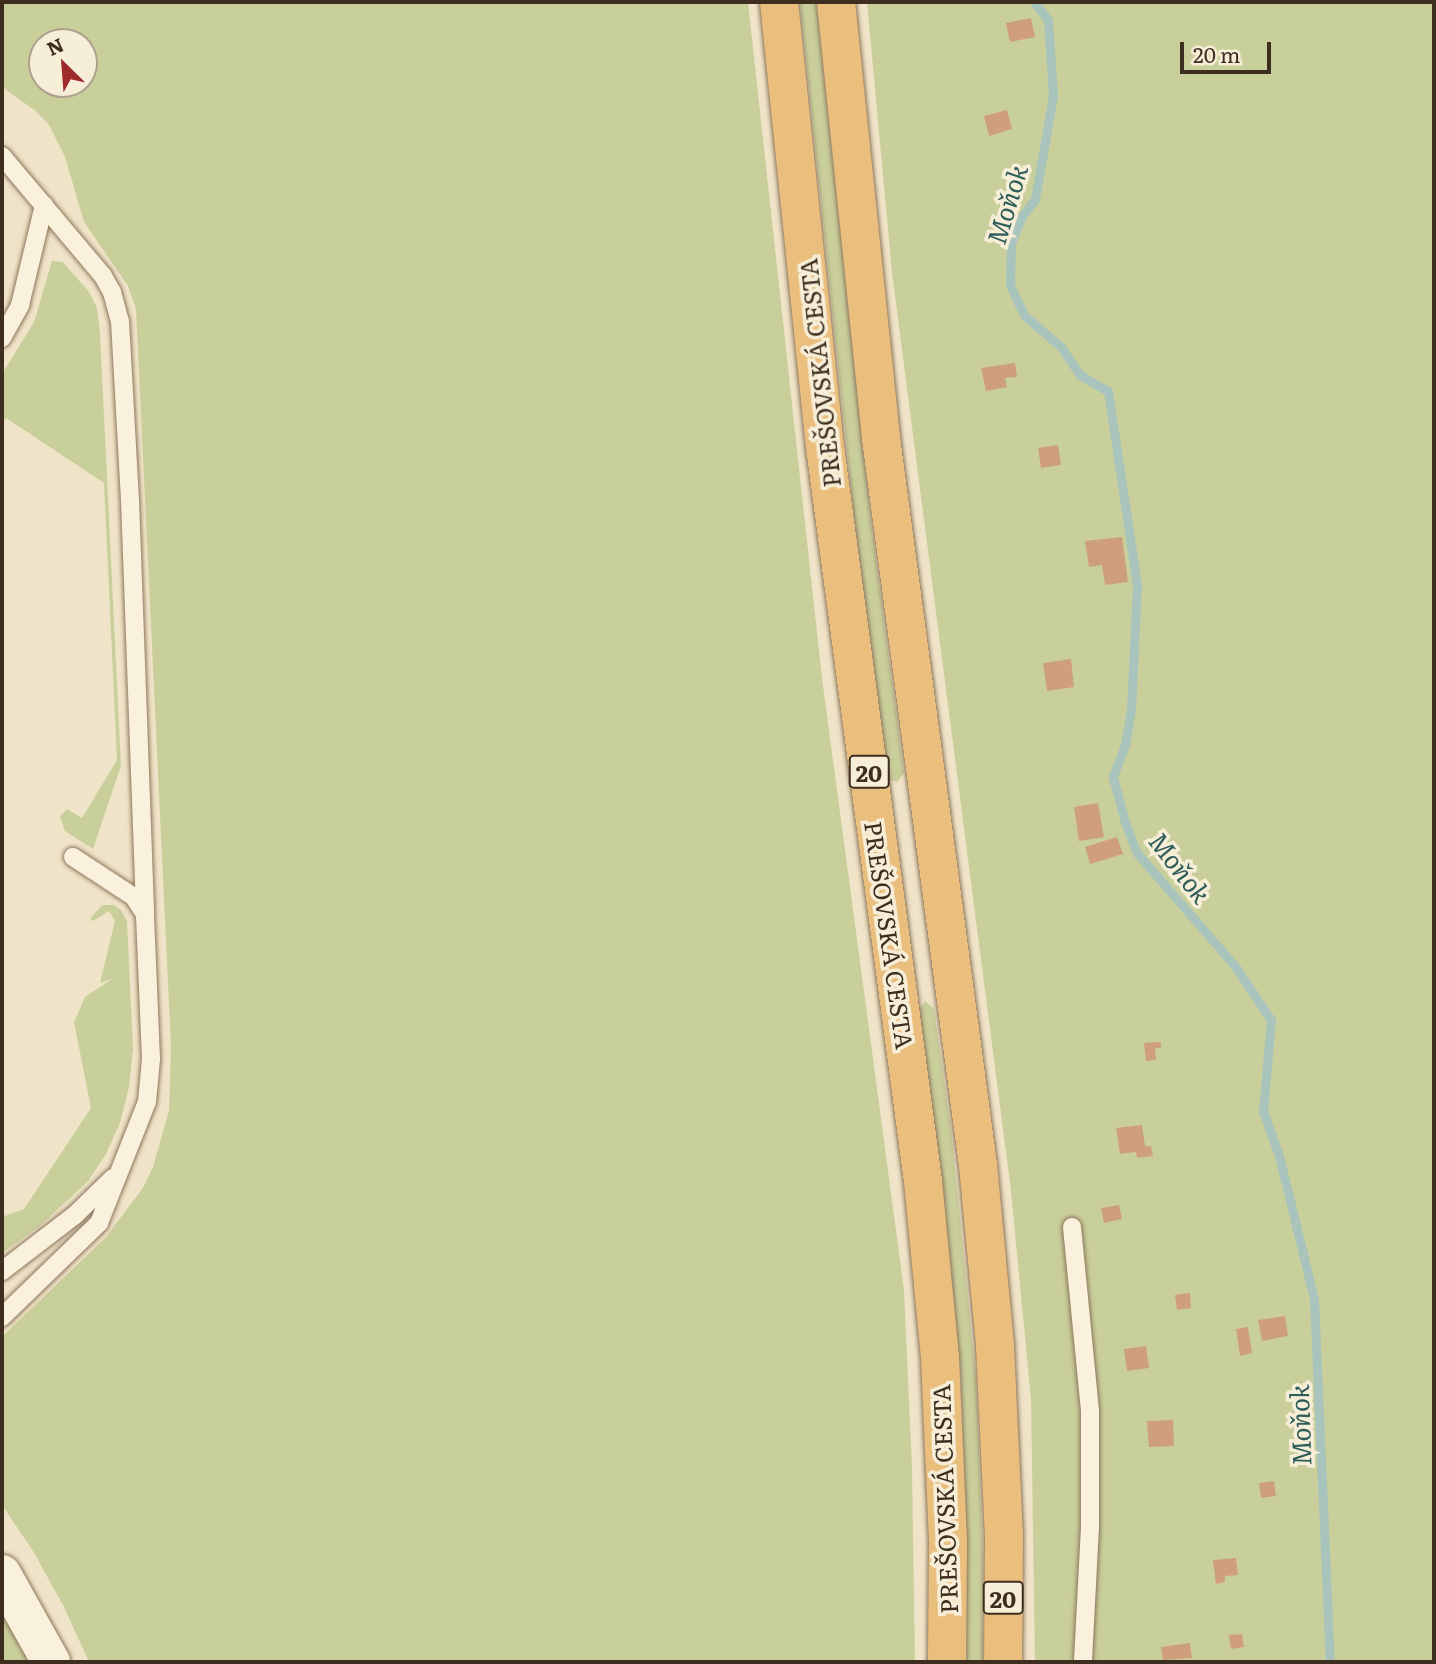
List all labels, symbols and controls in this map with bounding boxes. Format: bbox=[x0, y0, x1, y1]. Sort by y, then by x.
north arrow bbox=[28, 28, 98, 98]
scale bar bbox=[1184, 28, 1275, 72]
text: N bbox=[42, 30, 68, 62]
text: 20 m bbox=[1193, 38, 1240, 69]
water label: Moňok bbox=[979, 161, 1033, 247]
street label: PREŠOVSKÁ CESTA bbox=[793, 257, 845, 489]
road number: 20 bbox=[848, 752, 890, 792]
street label: PREŠOVSKÁ CESTA bbox=[860, 819, 920, 1051]
water label: Moňok bbox=[1144, 825, 1218, 909]
street label: PREŠOVSKÁ CESTA bbox=[926, 1384, 962, 1614]
water label: Moňok bbox=[1282, 1384, 1316, 1466]
road number: 20 bbox=[982, 1578, 1024, 1618]

